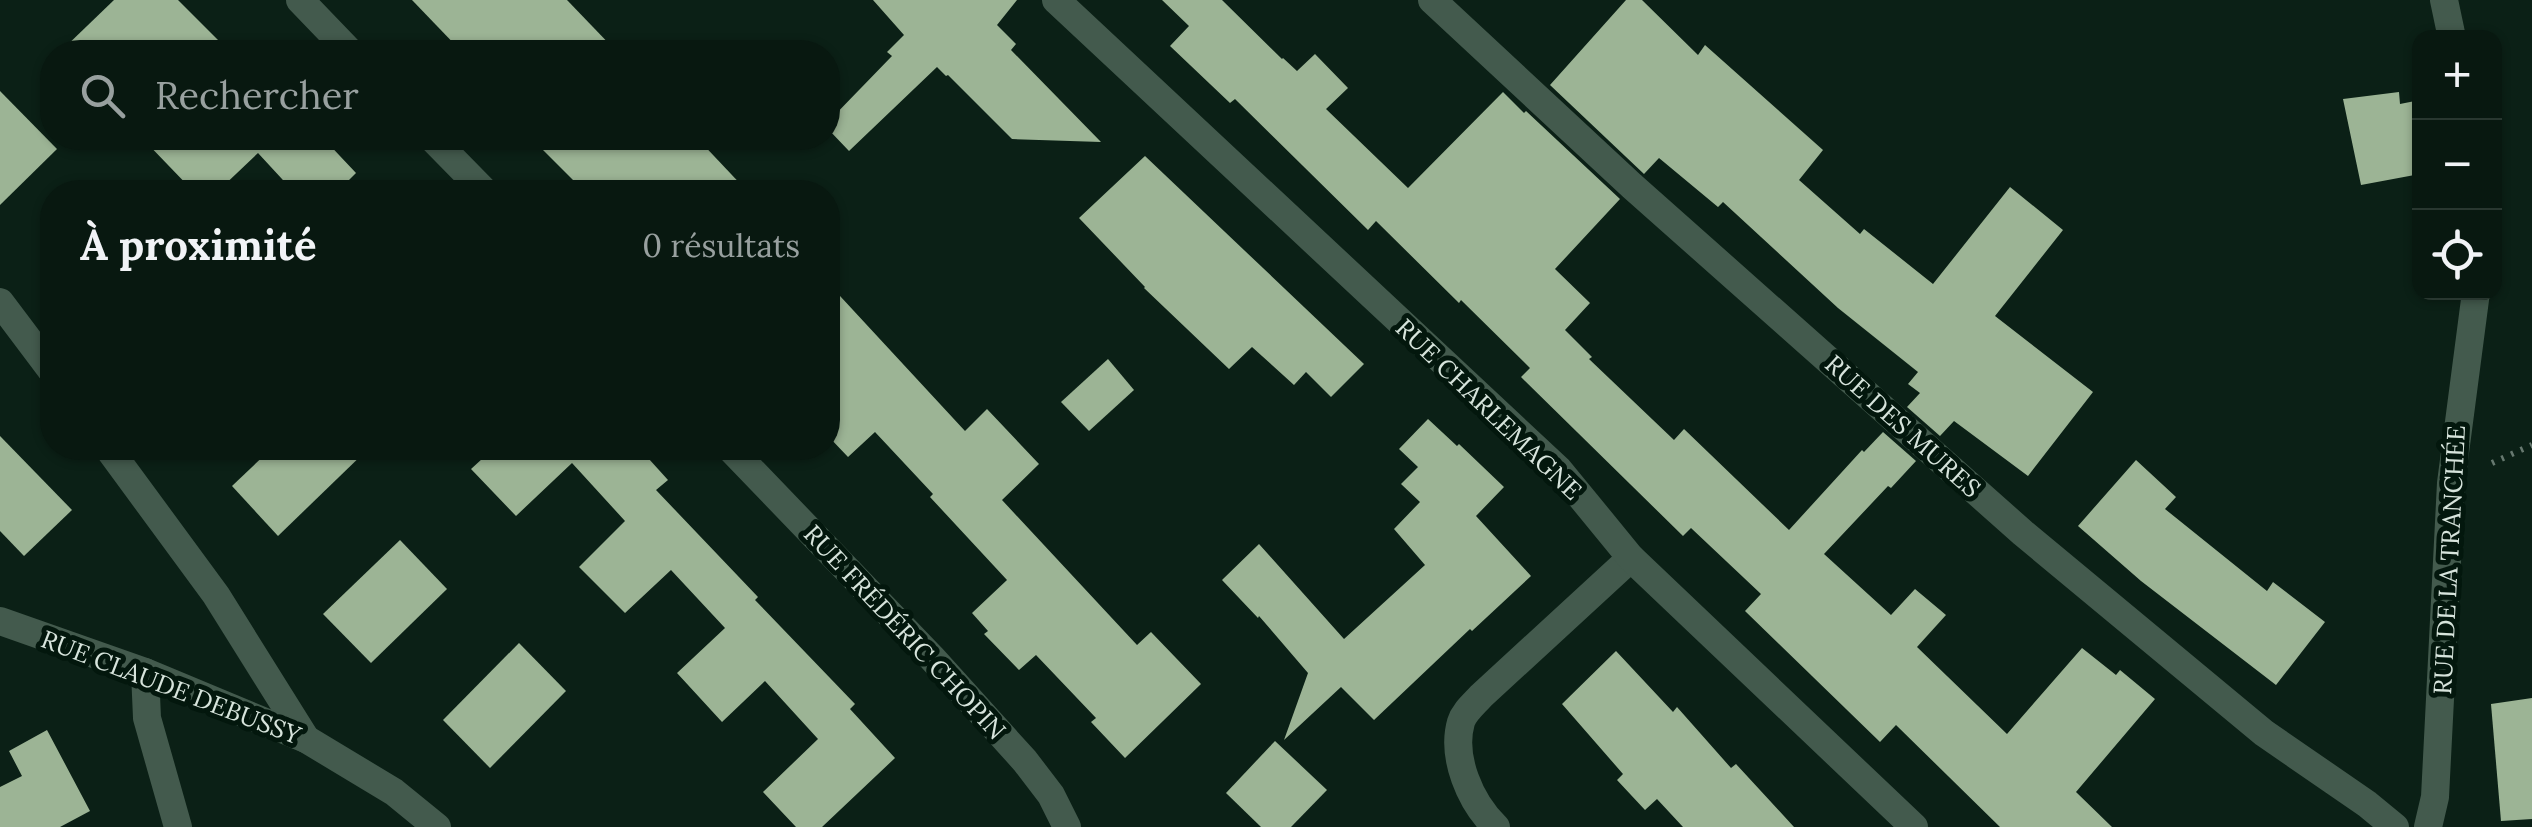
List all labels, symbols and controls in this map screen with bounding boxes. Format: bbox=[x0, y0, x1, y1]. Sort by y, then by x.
map controls bbox=[2412, 30, 2502, 300]
button: + bbox=[2412, 30, 2502, 120]
search box bbox=[40, 40, 840, 150]
icon: search bbox=[75, 68, 130, 123]
text: Rechercher bbox=[155, 71, 359, 119]
button: − bbox=[2412, 120, 2502, 210]
button: locate bbox=[2412, 210, 2502, 300]
text: À proximité bbox=[80, 218, 317, 272]
text: 0 résultats bbox=[642, 225, 800, 266]
street label: RUE CHARLEMAGNE bbox=[1389, 312, 1589, 506]
street label: RUE DES MURES bbox=[1819, 348, 1987, 504]
street label: RUE DE LA TRANCHÉE bbox=[2426, 425, 2472, 695]
street label: RUE FRÉDÉRIC CHOPIN bbox=[797, 518, 1013, 746]
street label: RUE CLAUDE DEBUSSY bbox=[37, 623, 306, 752]

